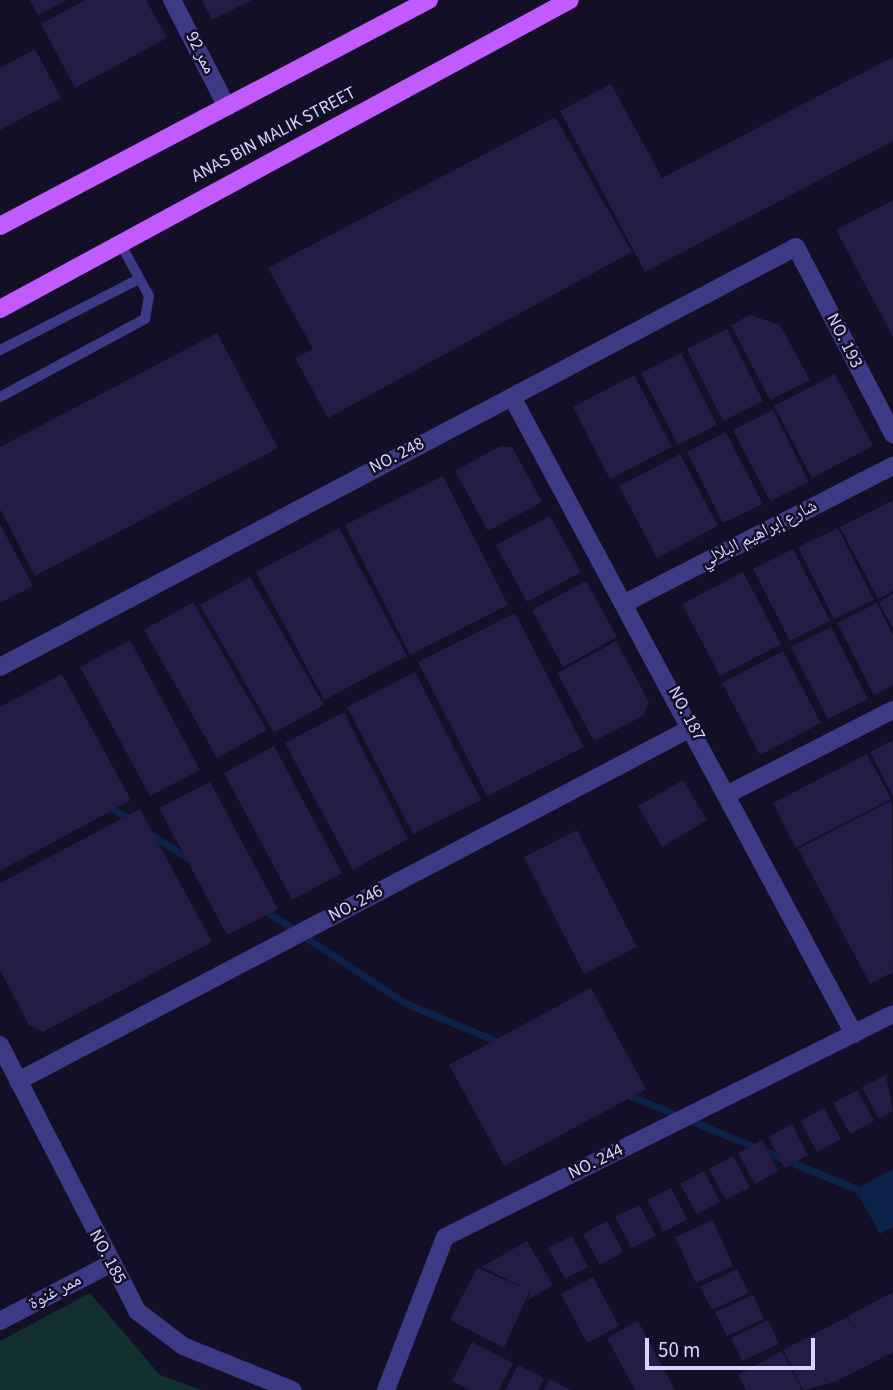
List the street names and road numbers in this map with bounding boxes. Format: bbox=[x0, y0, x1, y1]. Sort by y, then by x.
street label: ممر 92 bbox=[180, 28, 220, 78]
street label: ANAS BIN MALIK STREET bbox=[188, 82, 360, 188]
street label: NO. 193 bbox=[821, 310, 867, 372]
street label: NO. 248 bbox=[366, 433, 428, 479]
street label: شارع إبراهيم البلالي bbox=[697, 495, 821, 573]
street label: NO. 187 bbox=[663, 683, 709, 745]
street label: NO. 246 bbox=[325, 881, 387, 927]
street label: NO. 244 bbox=[565, 1139, 627, 1185]
street label: NO. 185 bbox=[84, 1226, 130, 1288]
street label: ممر غنوة bbox=[25, 1269, 85, 1315]

